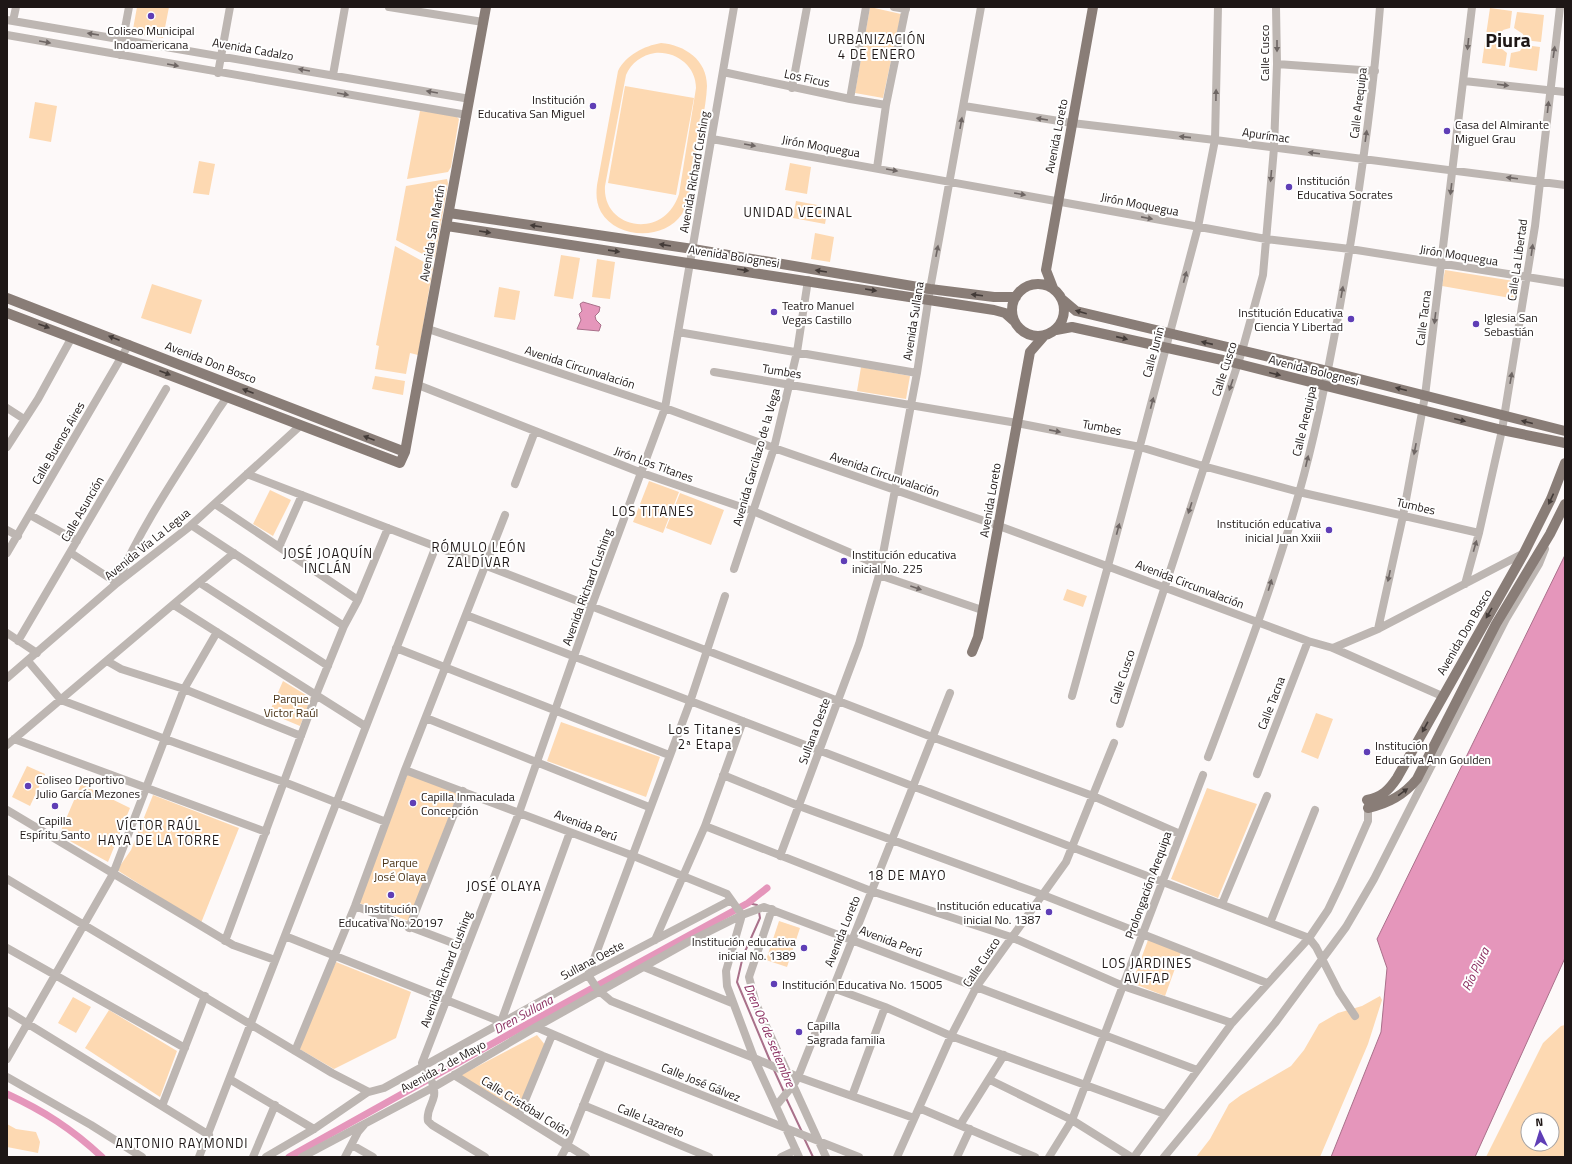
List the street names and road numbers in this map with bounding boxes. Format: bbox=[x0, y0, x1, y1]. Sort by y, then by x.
street label: Calle Cusco bbox=[1255, 25, 1274, 81]
street label: Avenida Cadalzo bbox=[211, 33, 295, 65]
street label: Los Ficus bbox=[782, 64, 832, 92]
street label: Calle Arequipa bbox=[1344, 66, 1372, 140]
street label: Avenida Loreto bbox=[1039, 97, 1073, 175]
street label: Avenida Richard Cushing bbox=[674, 110, 714, 234]
street label: Apurímac bbox=[1241, 122, 1291, 148]
street label: Jirón Moquegua bbox=[780, 130, 862, 162]
street label: Avenida San Martín bbox=[414, 183, 450, 283]
street label: Jirón Moquegua bbox=[1099, 187, 1181, 221]
street label: Calle La Libertad bbox=[1502, 218, 1532, 302]
street label: Avenida Bolognesi bbox=[687, 239, 781, 273]
street label: Jirón Moquegua bbox=[1418, 239, 1500, 271]
street label: Avenida Sullana bbox=[897, 280, 929, 362]
street label: Calle Tacna bbox=[1410, 289, 1436, 347]
street label: Calle Junín bbox=[1137, 324, 1169, 380]
street label: Avenida Don Bosco bbox=[162, 336, 260, 388]
street label: Calle Cusco bbox=[1206, 339, 1242, 399]
street label: Avenida Circunvalación bbox=[522, 340, 638, 394]
street label: Avenida Bolognesi bbox=[1267, 350, 1361, 390]
street label: Tumbes bbox=[761, 359, 803, 384]
street label: Calle Arequipa bbox=[1287, 384, 1321, 458]
street label: Avenida Garcilazo de la Vega bbox=[727, 386, 785, 528]
street label: Calle Buenos Aires bbox=[27, 398, 90, 488]
street label: Tumbes bbox=[1081, 414, 1124, 440]
street label: Jirón Los Titanes bbox=[612, 441, 697, 487]
street label: Avenida Circunvalación bbox=[828, 446, 942, 502]
street label: Avenida Loreto bbox=[974, 461, 1006, 539]
street label: Calle Asunción bbox=[56, 473, 108, 545]
street label: Tumbes bbox=[1395, 492, 1438, 520]
street label: Avenida Vía La Legua bbox=[100, 503, 194, 585]
street label: Avenida Richard Cushing bbox=[557, 526, 617, 648]
street label: Avenida Circunvalación bbox=[1133, 555, 1247, 613]
street label: Avenida Don Bosco bbox=[1432, 585, 1496, 679]
street label: Calle Cusco bbox=[1104, 647, 1140, 707]
street label: Calle Tacna bbox=[1252, 674, 1290, 732]
street label: Sullana Oeste bbox=[793, 695, 835, 767]
street label: Avenida Perú bbox=[552, 804, 620, 846]
street label: Prolongación Arequipa bbox=[1120, 828, 1176, 942]
street label: Avenida Loreto bbox=[819, 892, 865, 970]
street label: Avenida Richard Cushing bbox=[415, 908, 477, 1030]
street label: Avenida Perú bbox=[857, 920, 925, 962]
street label: Calle Cusco bbox=[957, 933, 1005, 991]
street label: Sullana Oeste bbox=[557, 935, 627, 985]
street label: Avenida 2 de Mayo bbox=[397, 1035, 489, 1097]
street label: Calle José Gálvez bbox=[658, 1057, 744, 1107]
street label: Calle Cristóbal Colón bbox=[478, 1071, 574, 1141]
street label: Calle Lazareto bbox=[615, 1098, 687, 1142]

